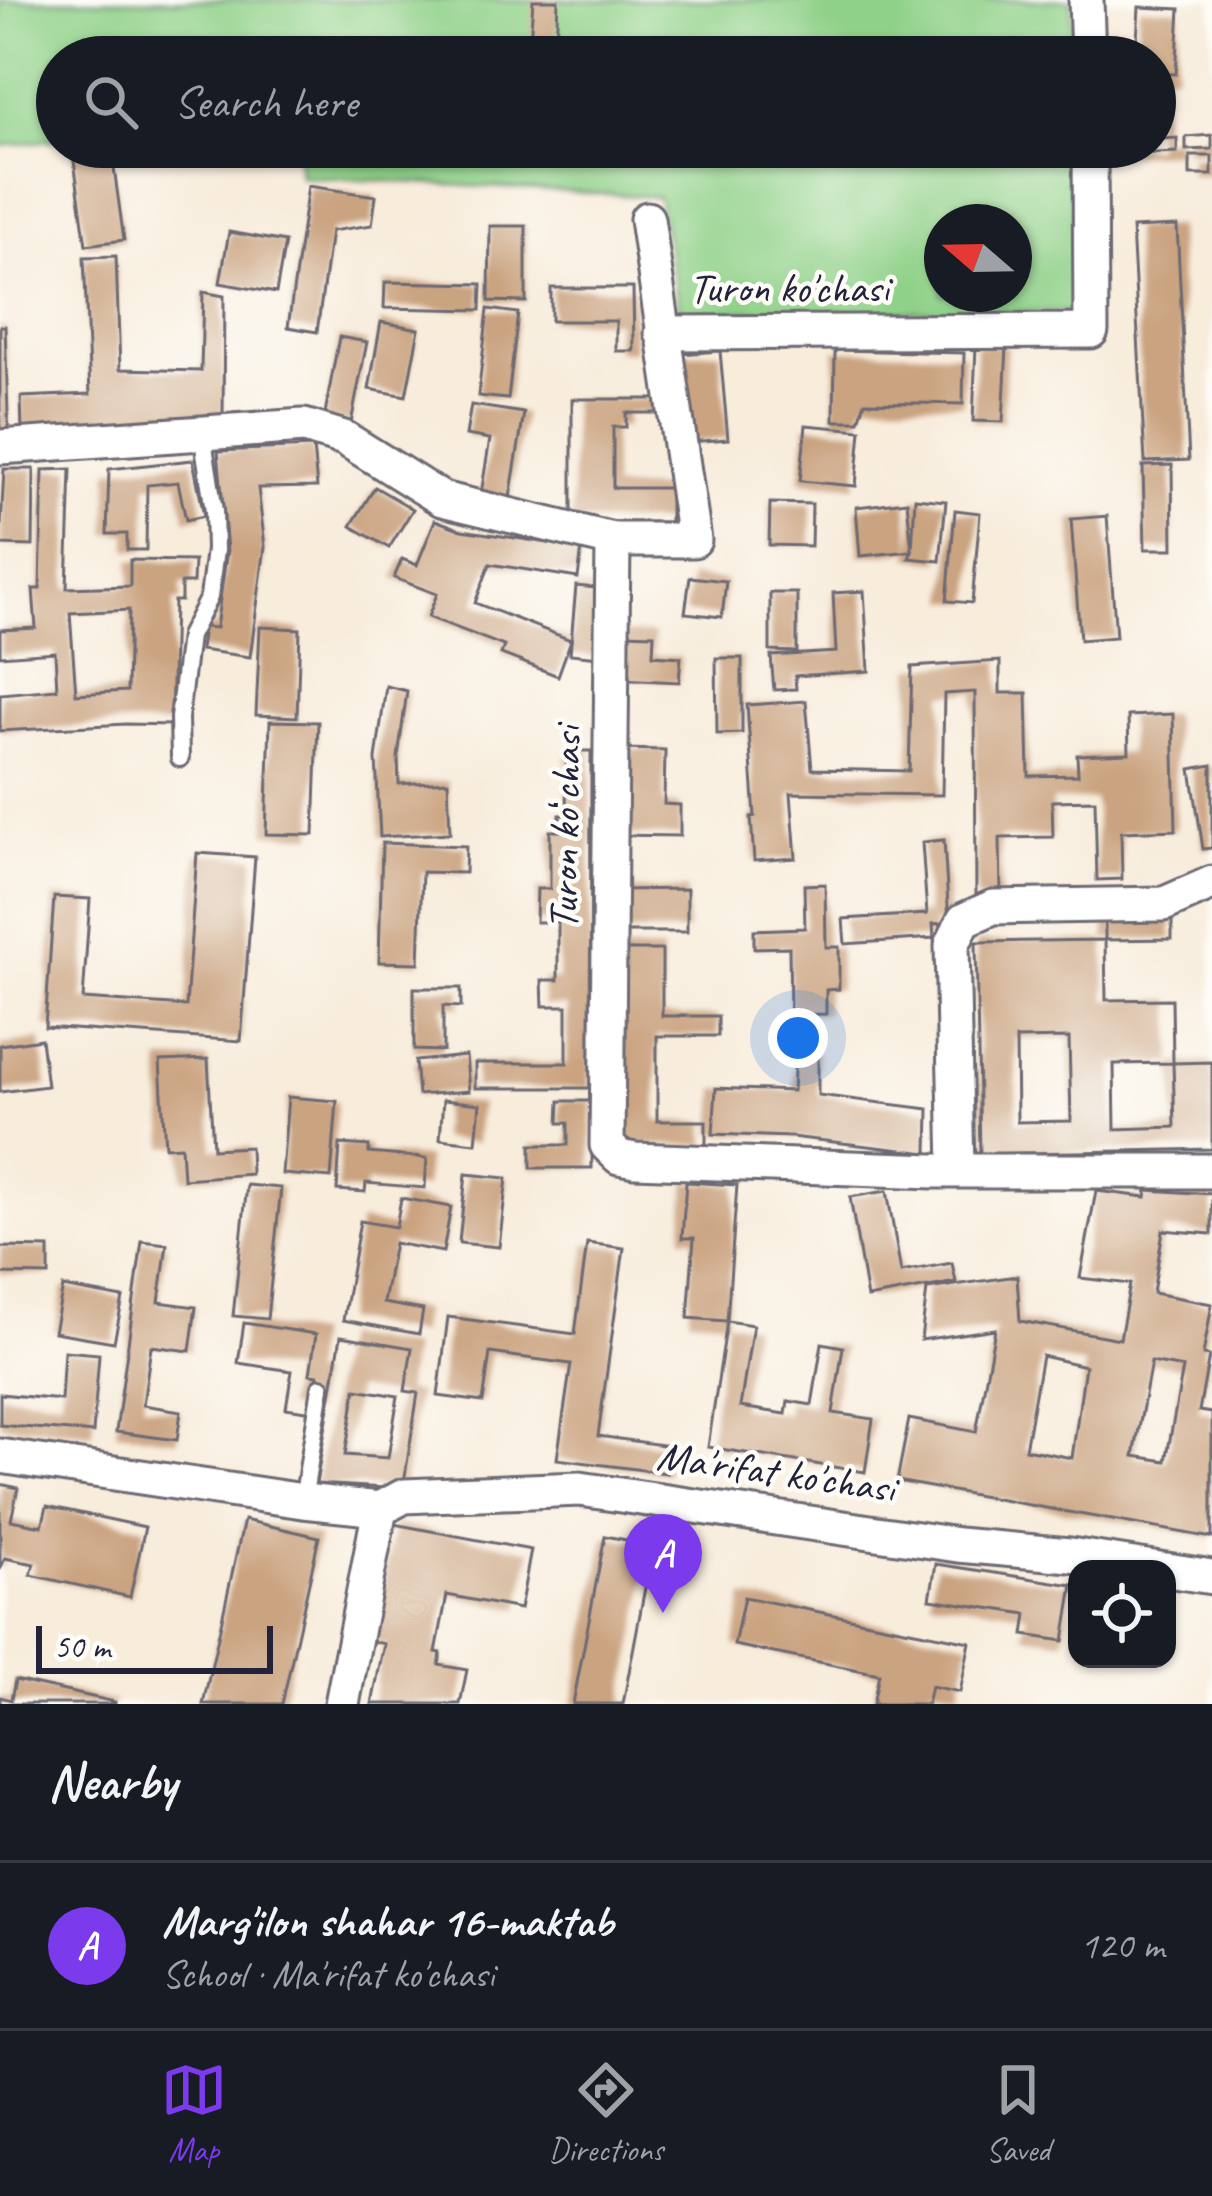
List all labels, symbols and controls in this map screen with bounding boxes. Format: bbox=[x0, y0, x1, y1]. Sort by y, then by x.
search box bbox=[36, 36, 1176, 168]
icon: search bbox=[78, 69, 144, 135]
text: Search here bbox=[174, 74, 357, 131]
north arrow bbox=[924, 204, 1032, 312]
street label: Turon ko'chasi bbox=[689, 262, 894, 315]
street label: Turon koʻchasi bbox=[537, 720, 593, 930]
your location bbox=[768, 1008, 828, 1068]
street label: Ma'rifat ko'chasi bbox=[654, 1429, 903, 1516]
pin: A bbox=[624, 1514, 702, 1613]
map controls bbox=[1068, 1560, 1176, 1668]
button: locate bbox=[1068, 1560, 1176, 1668]
scale bar bbox=[36, 1620, 273, 1673]
text: 50 m bbox=[54, 1626, 110, 1668]
text: Nearby bbox=[48, 1750, 176, 1814]
text: Marg'ilon shahar 16-maktab bbox=[162, 1893, 613, 1950]
text: A bbox=[77, 1921, 97, 1970]
text: 120 m bbox=[1080, 1921, 1164, 1970]
text: School · Ma'rifat ko'chasi bbox=[162, 1950, 494, 1999]
tab: Map bbox=[161, 2057, 227, 2171]
tab: Directions bbox=[549, 2057, 663, 2171]
tab: Saved bbox=[985, 2057, 1051, 2171]

